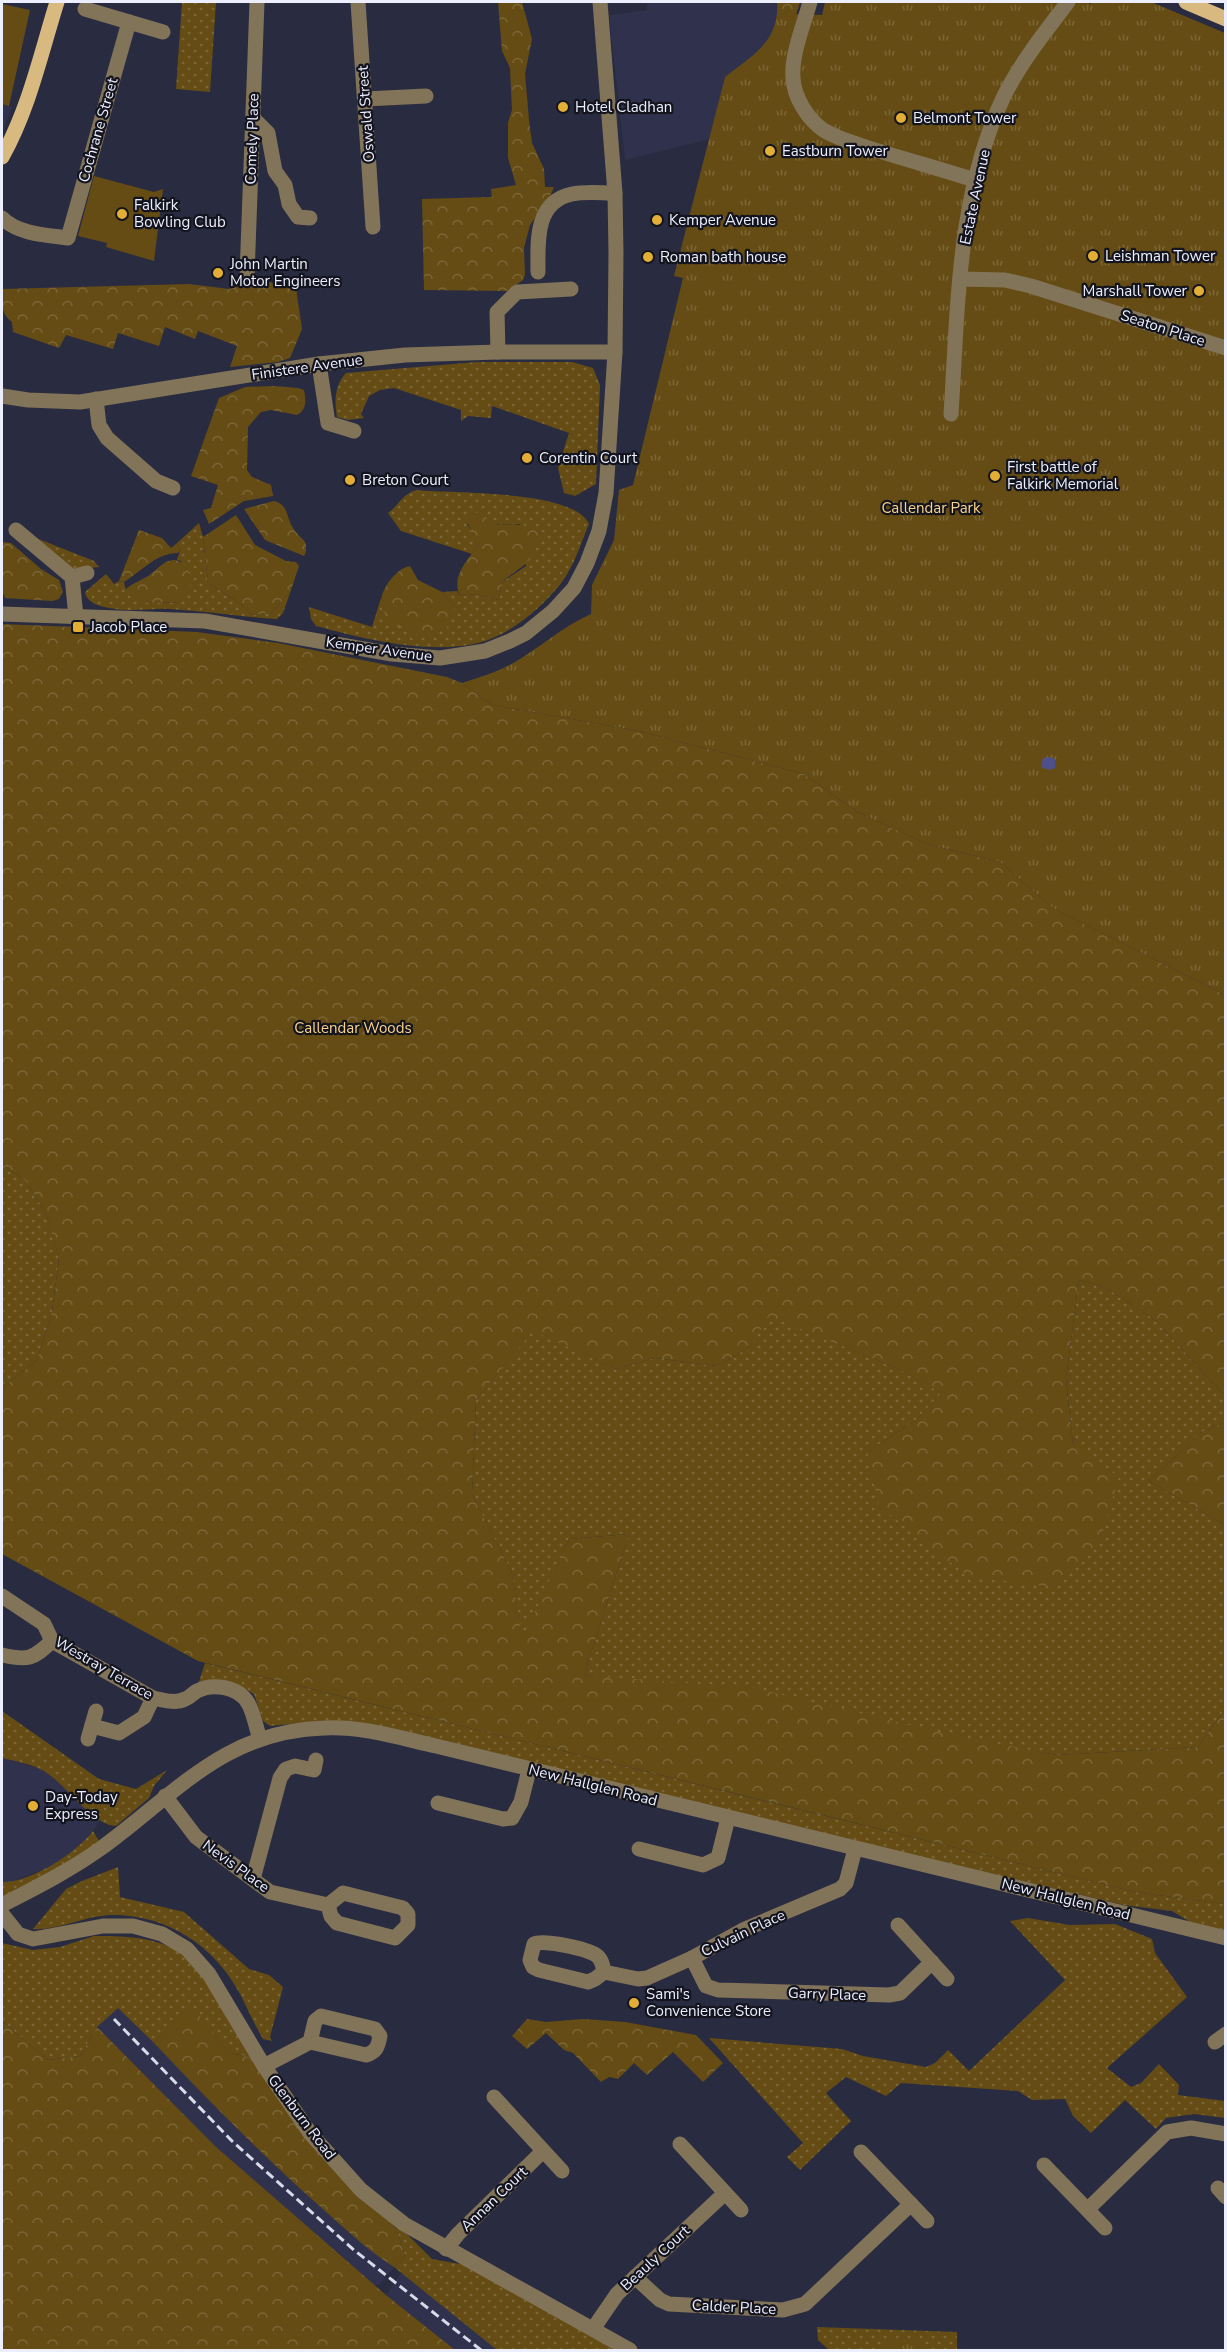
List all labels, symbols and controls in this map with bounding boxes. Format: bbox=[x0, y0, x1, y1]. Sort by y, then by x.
street label: Oswald Street bbox=[353, 64, 379, 163]
street label: Cochrane Street bbox=[74, 75, 123, 185]
street label: Comely Place bbox=[240, 93, 264, 185]
place label: Hotel Cladhan bbox=[575, 97, 672, 117]
marker: Hotel Cladhan bbox=[556, 100, 570, 114]
place label: Belmont Tower bbox=[913, 108, 1017, 128]
marker: Belmont Tower bbox=[894, 111, 908, 125]
place label: Eastburn Tower bbox=[782, 141, 888, 161]
marker: Eastburn Tower bbox=[763, 144, 777, 158]
street label: Estate Avenue bbox=[955, 147, 995, 247]
place label: Falkirk Bowling Club bbox=[134, 195, 226, 232]
marker: Falkirk Bowling Club bbox=[115, 207, 129, 221]
place label: Kemper Avenue bbox=[669, 210, 776, 230]
marker: Kemper Avenue bbox=[650, 213, 664, 227]
place label: Leishman Tower bbox=[1105, 246, 1216, 266]
place label: Roman bath house bbox=[660, 247, 786, 267]
marker: Leishman Tower bbox=[1086, 249, 1100, 263]
marker: Roman bath house bbox=[641, 250, 655, 264]
place label: John Martin Motor Engineers bbox=[229, 254, 340, 291]
marker: John Martin Motor Engineers bbox=[211, 266, 225, 280]
place label: Marshall Tower bbox=[1083, 281, 1188, 301]
marker: Marshall Tower bbox=[1192, 284, 1206, 298]
street label: Seaton Place bbox=[1118, 305, 1208, 351]
street label: Finistere Avenue bbox=[250, 349, 364, 385]
place label: Corentin Court bbox=[539, 448, 638, 468]
marker: Corentin Court bbox=[520, 451, 534, 465]
place label: First battle of Falkirk Memorial bbox=[1007, 457, 1119, 494]
marker: First battle of Falkirk Memorial bbox=[988, 469, 1002, 483]
place label: Breton Court bbox=[362, 470, 449, 490]
marker: Breton Court bbox=[343, 473, 357, 487]
park label: Callendar Park bbox=[882, 498, 981, 518]
place label: Jacob Place bbox=[89, 617, 167, 637]
marker: Jacob Place bbox=[71, 620, 85, 634]
street label: Kemper Avenue bbox=[325, 632, 433, 666]
park label: Callendar Woods bbox=[294, 1018, 412, 1038]
street label: Westray Terrace bbox=[51, 1632, 157, 1704]
street label: New Hallglen Road bbox=[527, 1759, 659, 1811]
place label: Day-Today Express bbox=[45, 1787, 118, 1824]
marker: Day-Today Express bbox=[26, 1799, 40, 1813]
street label: Nevis Place bbox=[199, 1835, 273, 1897]
street label: New Hallglen Road bbox=[1000, 1873, 1132, 1925]
street label: Culvain Place bbox=[698, 1905, 788, 1961]
street label: Garry Place bbox=[788, 1983, 866, 2005]
place label: Sami's Convenience Store bbox=[646, 1984, 771, 2021]
marker: Sami's Convenience Store bbox=[627, 1996, 641, 2010]
street label: Glenburn Road bbox=[263, 2070, 341, 2164]
street label: Annan Court bbox=[456, 2162, 532, 2236]
street label: Beauly Court bbox=[616, 2220, 694, 2295]
street label: Calder Place bbox=[691, 2295, 777, 2319]

